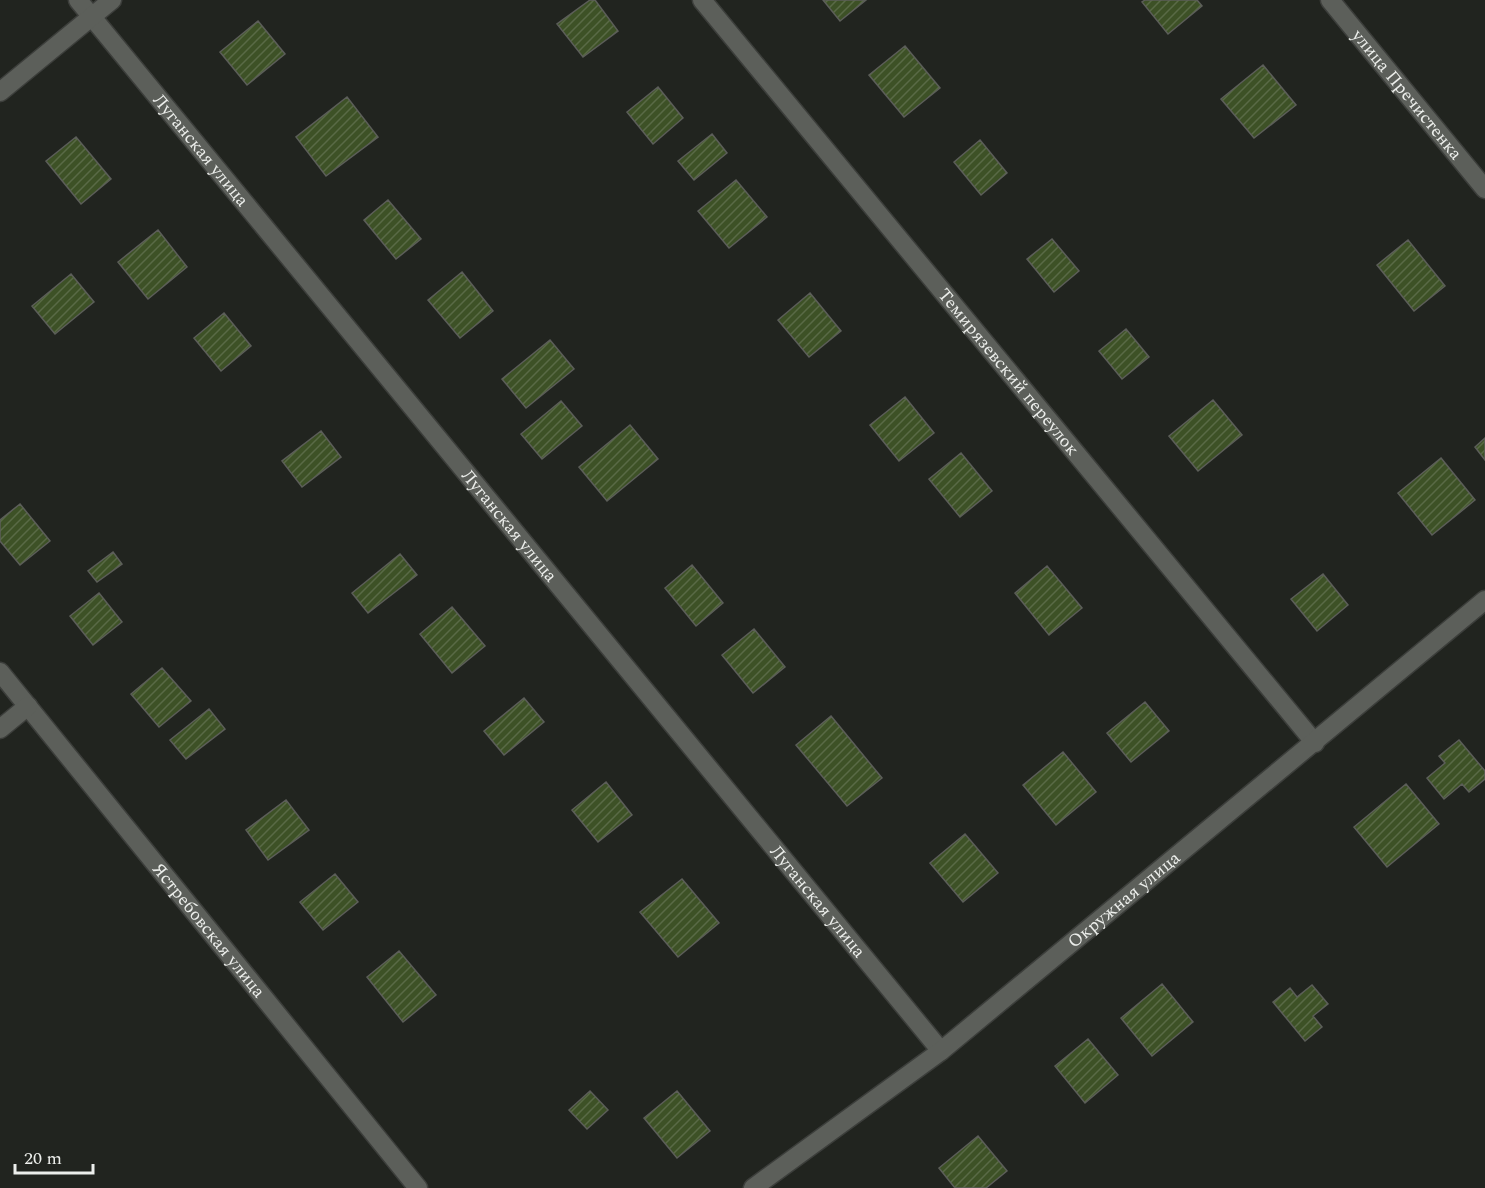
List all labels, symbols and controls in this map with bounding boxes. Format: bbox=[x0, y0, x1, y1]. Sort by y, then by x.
street label: улица Пречистенка bbox=[1344, 23, 1469, 166]
street label: Луганская улица bbox=[146, 88, 255, 213]
street label: Темирязевский переулок bbox=[931, 282, 1086, 462]
street label: Луганская улица bbox=[455, 464, 564, 588]
street label: Луганская улица bbox=[763, 839, 872, 964]
street label: Окружная улица bbox=[1062, 845, 1187, 955]
street label: Ястребовская улица bbox=[145, 857, 272, 1004]
scale bar bbox=[15, 1137, 93, 1175]
text: 20 m bbox=[24, 1145, 62, 1172]

